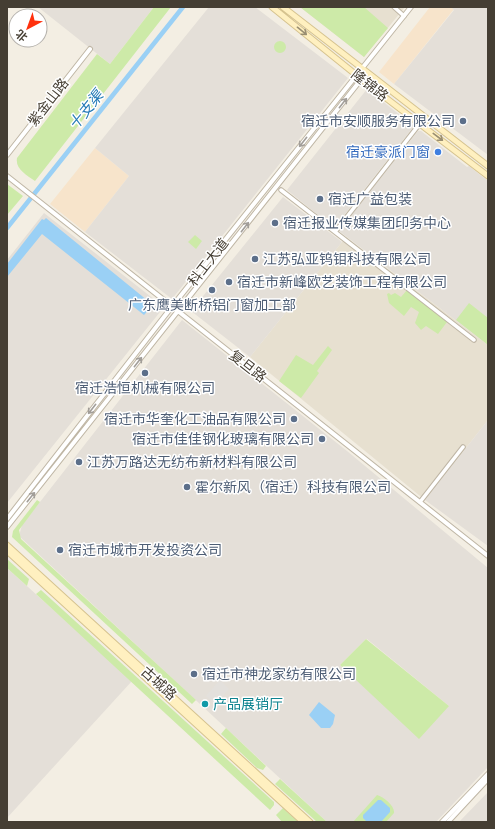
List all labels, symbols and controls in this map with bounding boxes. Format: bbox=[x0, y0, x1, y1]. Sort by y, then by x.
north arrow bbox=[8, 8, 48, 48]
text: 北 bbox=[13, 27, 30, 44]
one-way arrow bbox=[297, 27, 308, 36]
street label: 隆锦路 bbox=[348, 65, 392, 105]
street label: 紫金山路 bbox=[24, 74, 72, 130]
water label: 十支渠 bbox=[65, 85, 108, 133]
one-way arrow bbox=[339, 98, 347, 109]
place label: 宿迁市安顺服务有限公司 bbox=[301, 112, 455, 130]
marker: 宿迁市安顺服务有限公司 bbox=[458, 116, 468, 126]
one-way arrow bbox=[432, 133, 443, 142]
one-way arrow bbox=[298, 137, 307, 148]
place label: 宿迁豪派门窗 bbox=[346, 143, 430, 161]
marker: 宿迁豪派门窗 bbox=[433, 147, 443, 157]
place label: 宿迁广益包装 bbox=[328, 190, 412, 208]
marker: 宿迁广益包装 bbox=[315, 194, 325, 204]
place label: 宿迁报业传媒集团印务中心 bbox=[283, 214, 451, 232]
marker: 宿迁报业传媒集团印务中心 bbox=[270, 218, 280, 228]
one-way arrow bbox=[241, 222, 249, 233]
street label: 科工大道 bbox=[184, 234, 232, 290]
place label: 江苏弘亚钨钼科技有限公司 bbox=[263, 250, 431, 268]
marker: 江苏弘亚钨钼科技有限公司 bbox=[250, 254, 260, 264]
place label: 宿迁市新峰欧艺装饰工程有限公司 bbox=[237, 273, 447, 291]
marker: 宿迁市新峰欧艺装饰工程有限公司 bbox=[224, 277, 234, 287]
marker: 广东鹰美断桥铝门窗加工部 bbox=[207, 285, 217, 295]
place label: 广东鹰美断桥铝门窗加工部 bbox=[128, 296, 296, 314]
street label: 复旦路 bbox=[226, 346, 270, 386]
one-way arrow bbox=[134, 357, 143, 368]
marker: 宿迁浩恒机械有限公司 bbox=[140, 368, 150, 378]
place label: 宿迁浩恒机械有限公司 bbox=[75, 379, 215, 397]
one-way arrow bbox=[88, 404, 97, 415]
place label: 宿迁市华奎化工油品有限公司 bbox=[104, 410, 286, 428]
marker: 宿迁市华奎化工油品有限公司 bbox=[289, 414, 299, 424]
place label: 宿迁市佳佳钢化玻璃有限公司 bbox=[132, 430, 314, 448]
marker: 宿迁市佳佳钢化玻璃有限公司 bbox=[317, 434, 327, 444]
place label: 江苏万路达无纺布新材料有限公司 bbox=[87, 453, 297, 471]
marker: 江苏万路达无纺布新材料有限公司 bbox=[74, 457, 84, 467]
place label: 霍尔新风（宿迁）科技有限公司 bbox=[195, 478, 391, 496]
marker: 霍尔新风（宿迁）科技有限公司 bbox=[182, 482, 192, 492]
one-way arrow bbox=[27, 491, 36, 502]
place label: 宿迁市城市开发投资公司 bbox=[68, 541, 222, 559]
marker: 宿迁市城市开发投资公司 bbox=[55, 545, 65, 555]
street label: 古城路 bbox=[137, 662, 181, 704]
place label: 宿迁市神龙家纺有限公司 bbox=[202, 665, 356, 683]
marker: 宿迁市神龙家纺有限公司 bbox=[189, 669, 199, 679]
place label: 产品展销厅 bbox=[213, 695, 283, 713]
marker: 产品展销厅 bbox=[200, 699, 210, 709]

